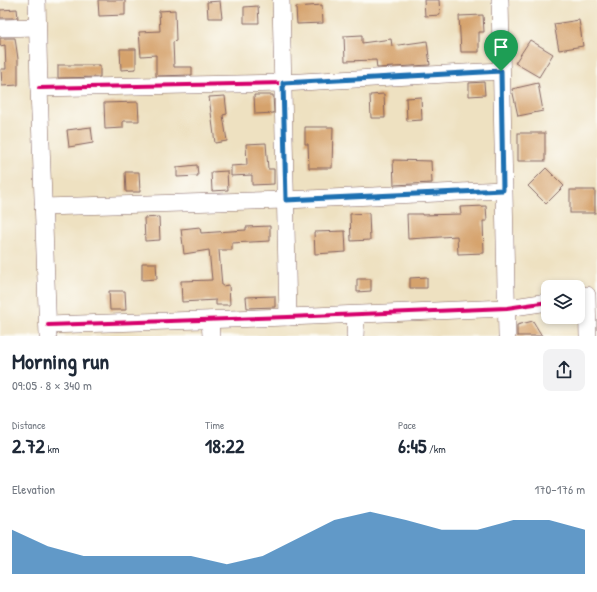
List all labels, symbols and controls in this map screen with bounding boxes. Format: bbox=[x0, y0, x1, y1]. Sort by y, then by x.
pin bbox=[484, 30, 518, 71]
icon: arrive bbox=[490, 36, 512, 58]
map controls bbox=[541, 280, 585, 324]
button: layers bbox=[541, 280, 585, 324]
text: Morning run bbox=[12, 346, 109, 376]
button: share bbox=[543, 349, 585, 391]
text: 09:05 · 8 × 340 m bbox=[12, 376, 92, 394]
text: Distance bbox=[12, 418, 46, 432]
text: Time bbox=[205, 418, 224, 432]
text: Pace bbox=[398, 418, 416, 432]
text: 2.72 bbox=[12, 432, 45, 459]
text: 18:22 bbox=[205, 432, 244, 459]
text: 6:45 bbox=[398, 432, 427, 459]
text: km bbox=[45, 442, 59, 456]
text: /km bbox=[427, 442, 446, 456]
text: Elevation bbox=[12, 480, 55, 498]
text: 170–176 m bbox=[534, 480, 585, 498]

